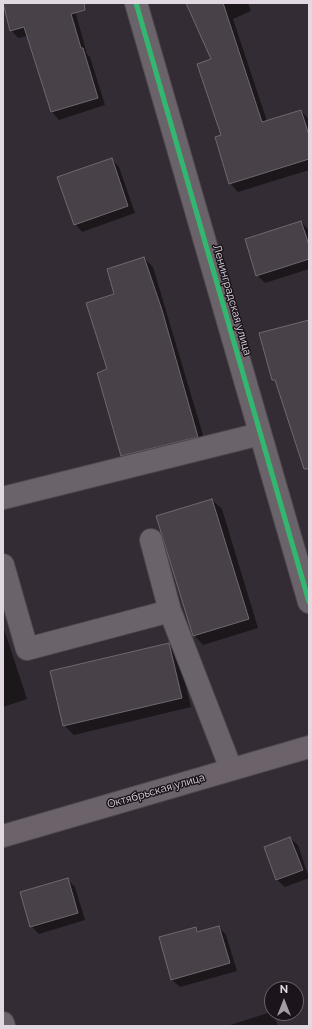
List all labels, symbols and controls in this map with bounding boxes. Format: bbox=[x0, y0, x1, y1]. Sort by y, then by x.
street label: Ленинградская улица bbox=[210, 243, 254, 357]
street label: Октябрьская улица bbox=[106, 771, 206, 811]
north arrow bbox=[264, 981, 304, 1021]
text: N bbox=[280, 983, 288, 996]

